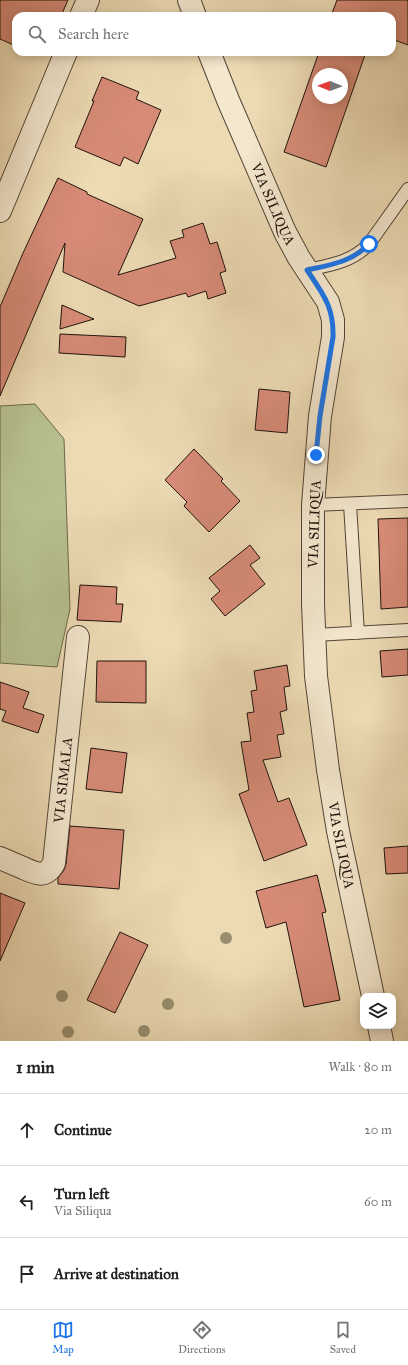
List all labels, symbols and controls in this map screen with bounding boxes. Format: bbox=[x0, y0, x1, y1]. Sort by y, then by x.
search box bbox=[12, 12, 396, 56]
icon: search bbox=[26, 23, 48, 45]
text: Search here bbox=[58, 25, 129, 43]
north arrow bbox=[312, 68, 348, 104]
street label: VIA SILIQUA bbox=[247, 160, 299, 249]
route start bbox=[360, 235, 378, 253]
route end bbox=[307, 446, 325, 464]
street label: VIA SILIQUA bbox=[304, 479, 325, 569]
street label: VIA SIMALA bbox=[50, 736, 76, 825]
street label: VIA SILIQUA bbox=[324, 800, 358, 891]
map controls bbox=[360, 993, 396, 1029]
button: layers bbox=[360, 993, 396, 1029]
text: 1 min bbox=[16, 1057, 55, 1078]
text: Walk · 80 m bbox=[329, 1059, 392, 1075]
icon: ahead bbox=[16, 1119, 38, 1141]
text: Continue bbox=[54, 1121, 112, 1139]
text: 20 m bbox=[364, 1122, 392, 1138]
text: Turn left bbox=[54, 1185, 110, 1203]
icon: left bbox=[16, 1191, 38, 1213]
text: 60 m bbox=[364, 1194, 392, 1210]
text: Via Siliqua bbox=[54, 1203, 112, 1219]
icon: arrive bbox=[16, 1263, 38, 1285]
text: Arrive at destination bbox=[54, 1265, 179, 1283]
tab: Map bbox=[52, 1319, 74, 1356]
tab: Directions bbox=[178, 1319, 226, 1356]
tab: Saved bbox=[330, 1319, 356, 1356]

